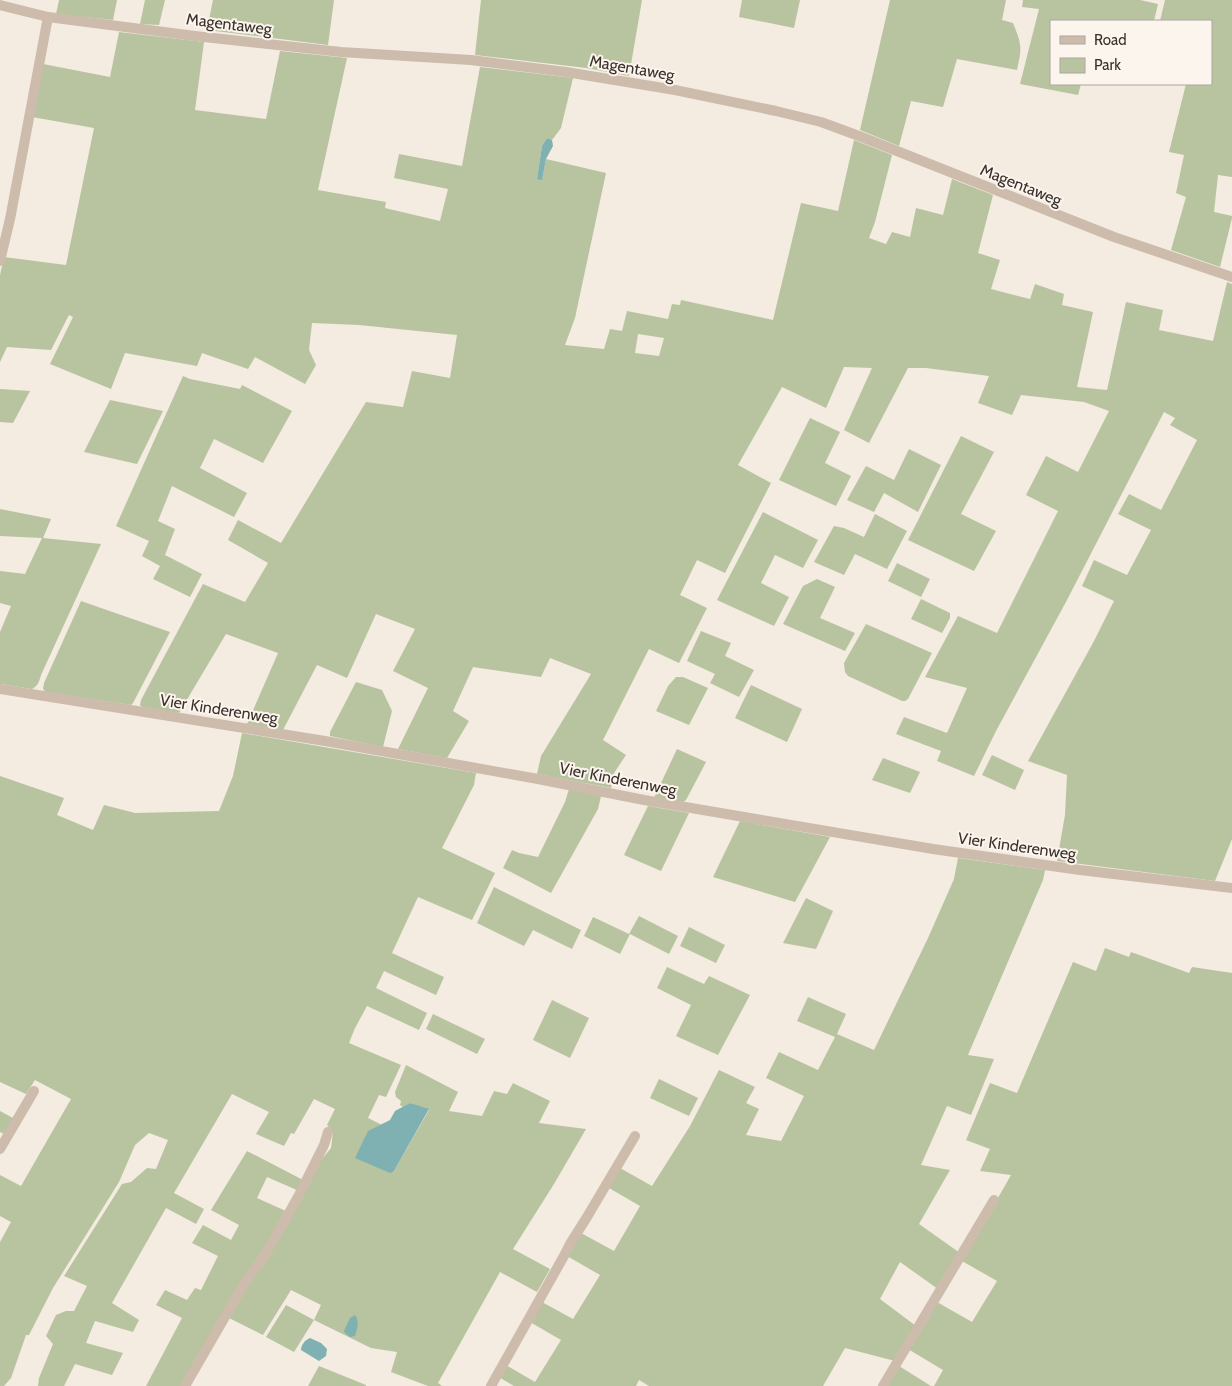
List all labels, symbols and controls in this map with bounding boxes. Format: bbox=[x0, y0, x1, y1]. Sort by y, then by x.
street label: Magentaweg bbox=[185, 9, 274, 39]
legend bbox=[1050, 20, 1212, 85]
text: Road bbox=[1094, 31, 1127, 49]
street label: Magentaweg bbox=[588, 51, 677, 85]
text: Park bbox=[1094, 56, 1121, 74]
street label: Magentaweg bbox=[978, 160, 1065, 210]
street label: Vier Kinderenweg bbox=[159, 690, 280, 728]
street label: Vier Kinderenweg bbox=[558, 758, 679, 800]
street label: Vier Kinderenweg bbox=[957, 828, 1078, 864]

